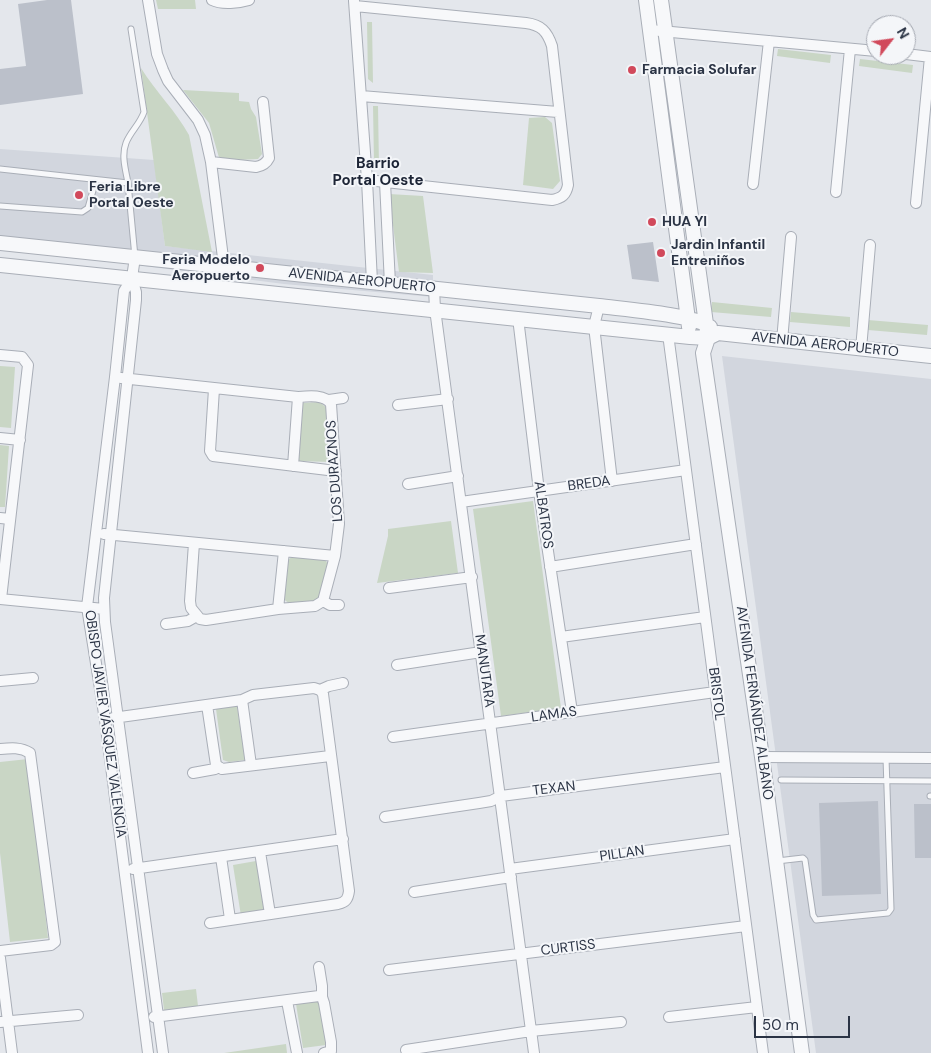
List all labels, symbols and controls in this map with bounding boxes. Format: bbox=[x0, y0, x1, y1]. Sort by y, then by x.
north arrow bbox=[866, 15, 916, 65]
text: N bbox=[893, 24, 913, 42]
place label: Farmacia Solufar bbox=[642, 62, 757, 78]
marker: Farmacia Solufar bbox=[626, 64, 638, 76]
district label: Barrio Portal Oeste bbox=[333, 155, 423, 190]
place label: Feria Libre Portal Oeste bbox=[89, 179, 174, 212]
marker: Feria Libre Portal Oeste bbox=[73, 189, 85, 201]
place label: HUA YI bbox=[662, 214, 707, 230]
marker: HUA YI bbox=[646, 216, 658, 228]
place label: Jardin Infantil Entreniños bbox=[671, 237, 765, 270]
marker: Jardin Infantil Entreniños bbox=[655, 247, 667, 259]
place label: Feria Modelo Aeropuerto bbox=[162, 252, 250, 284]
marker: Feria Modelo Aeropuerto bbox=[254, 262, 266, 274]
street label: AVENIDA AEROPUERTO bbox=[287, 265, 437, 297]
street label: AVENIDA AEROPUERTO bbox=[750, 329, 900, 361]
street label: LOS DURAZNOS bbox=[323, 420, 347, 522]
street label: BREDA bbox=[567, 473, 611, 495]
street label: ALBATROS bbox=[530, 480, 556, 550]
street label: AVENIDA FERNÁNDEZ ALBANO bbox=[732, 605, 776, 801]
street label: OBISPO JAVIER VÁSQUEZ VALENCIA bbox=[81, 609, 129, 839]
street label: MANUTARA bbox=[471, 633, 497, 709]
street label: BRISTOL bbox=[704, 666, 728, 722]
street label: LAMAS bbox=[530, 703, 578, 727]
street label: TEXAN bbox=[532, 778, 576, 800]
street label: PILLAN bbox=[598, 843, 646, 865]
street label: CURTISS bbox=[540, 936, 596, 960]
scale bar bbox=[756, 1006, 852, 1038]
text: 50 m bbox=[762, 1015, 799, 1035]

